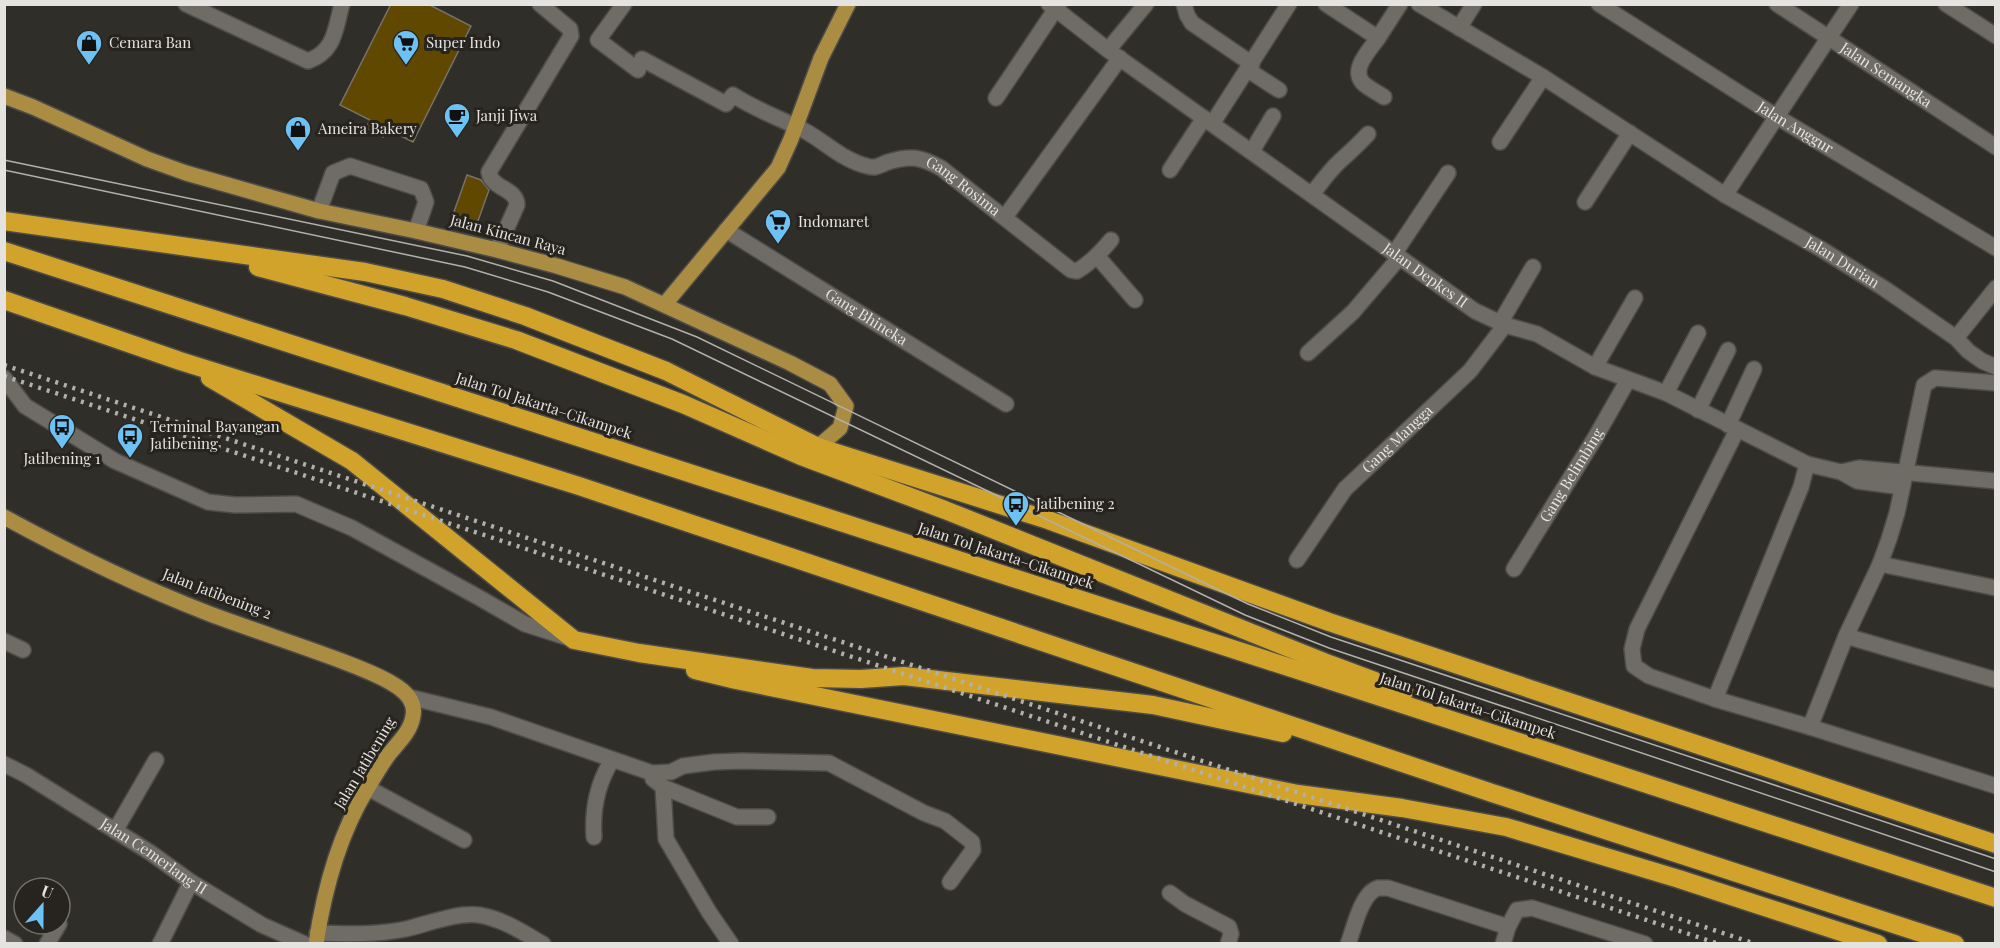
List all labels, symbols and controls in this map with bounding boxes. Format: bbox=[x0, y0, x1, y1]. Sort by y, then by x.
shop icon: Cemara Ban bbox=[74, 28, 104, 66]
supermarket icon: Super Indo bbox=[391, 28, 421, 66]
place label: Cemara Ban bbox=[109, 32, 191, 52]
place label: Super Indo bbox=[426, 32, 500, 52]
street label: Jalan Semangka bbox=[1836, 37, 1936, 112]
street label: Jalan Anggur bbox=[1753, 96, 1838, 158]
cafe icon: Janji Jiwa bbox=[442, 101, 472, 139]
place label: Janji Jiwa bbox=[475, 105, 538, 125]
shop icon: Ameira Bakery bbox=[283, 114, 313, 152]
place label: Ameira Bakery bbox=[317, 118, 417, 138]
street label: Gang Rosima bbox=[923, 151, 1005, 220]
supermarket icon: Indomaret bbox=[763, 207, 793, 245]
street label: Jalan Kincan Raya bbox=[447, 209, 569, 259]
place label: Indomaret bbox=[798, 211, 870, 231]
street label: Jalan Durian bbox=[1801, 231, 1884, 292]
street label: Jalan Depkes II bbox=[1378, 237, 1472, 312]
street label: Gang Bhineka bbox=[822, 283, 912, 350]
street label: Jalan Tol Jakarta–Cikampek bbox=[453, 367, 636, 443]
street label: Gang Mangga bbox=[1357, 400, 1437, 477]
bus stop icon: Jatibening 1 bbox=[47, 412, 77, 450]
place label: Terminal Bayangan Jatibening bbox=[149, 416, 280, 453]
bus stop icon: Terminal Bayangan Jatibening bbox=[115, 421, 145, 459]
street label: Gang Belimbing bbox=[1534, 424, 1608, 526]
place label: Jatibening 1 bbox=[22, 448, 101, 468]
bus stop icon: Jatibening 2 bbox=[1001, 489, 1031, 527]
place label: Jatibening 2 bbox=[1035, 493, 1115, 513]
street label: Jalan Tol Jakarta–Cikampek bbox=[915, 517, 1098, 593]
street label: Jalan Jatibening 2 bbox=[159, 563, 275, 623]
street label: Jalan Tol Jakarta–Cikampek bbox=[1377, 667, 1560, 743]
street label: Jalan Jatibening bbox=[328, 713, 400, 813]
street label: Jalan Cemerlang II bbox=[96, 812, 211, 898]
north arrow bbox=[12, 876, 72, 936]
text: U bbox=[39, 880, 56, 903]

